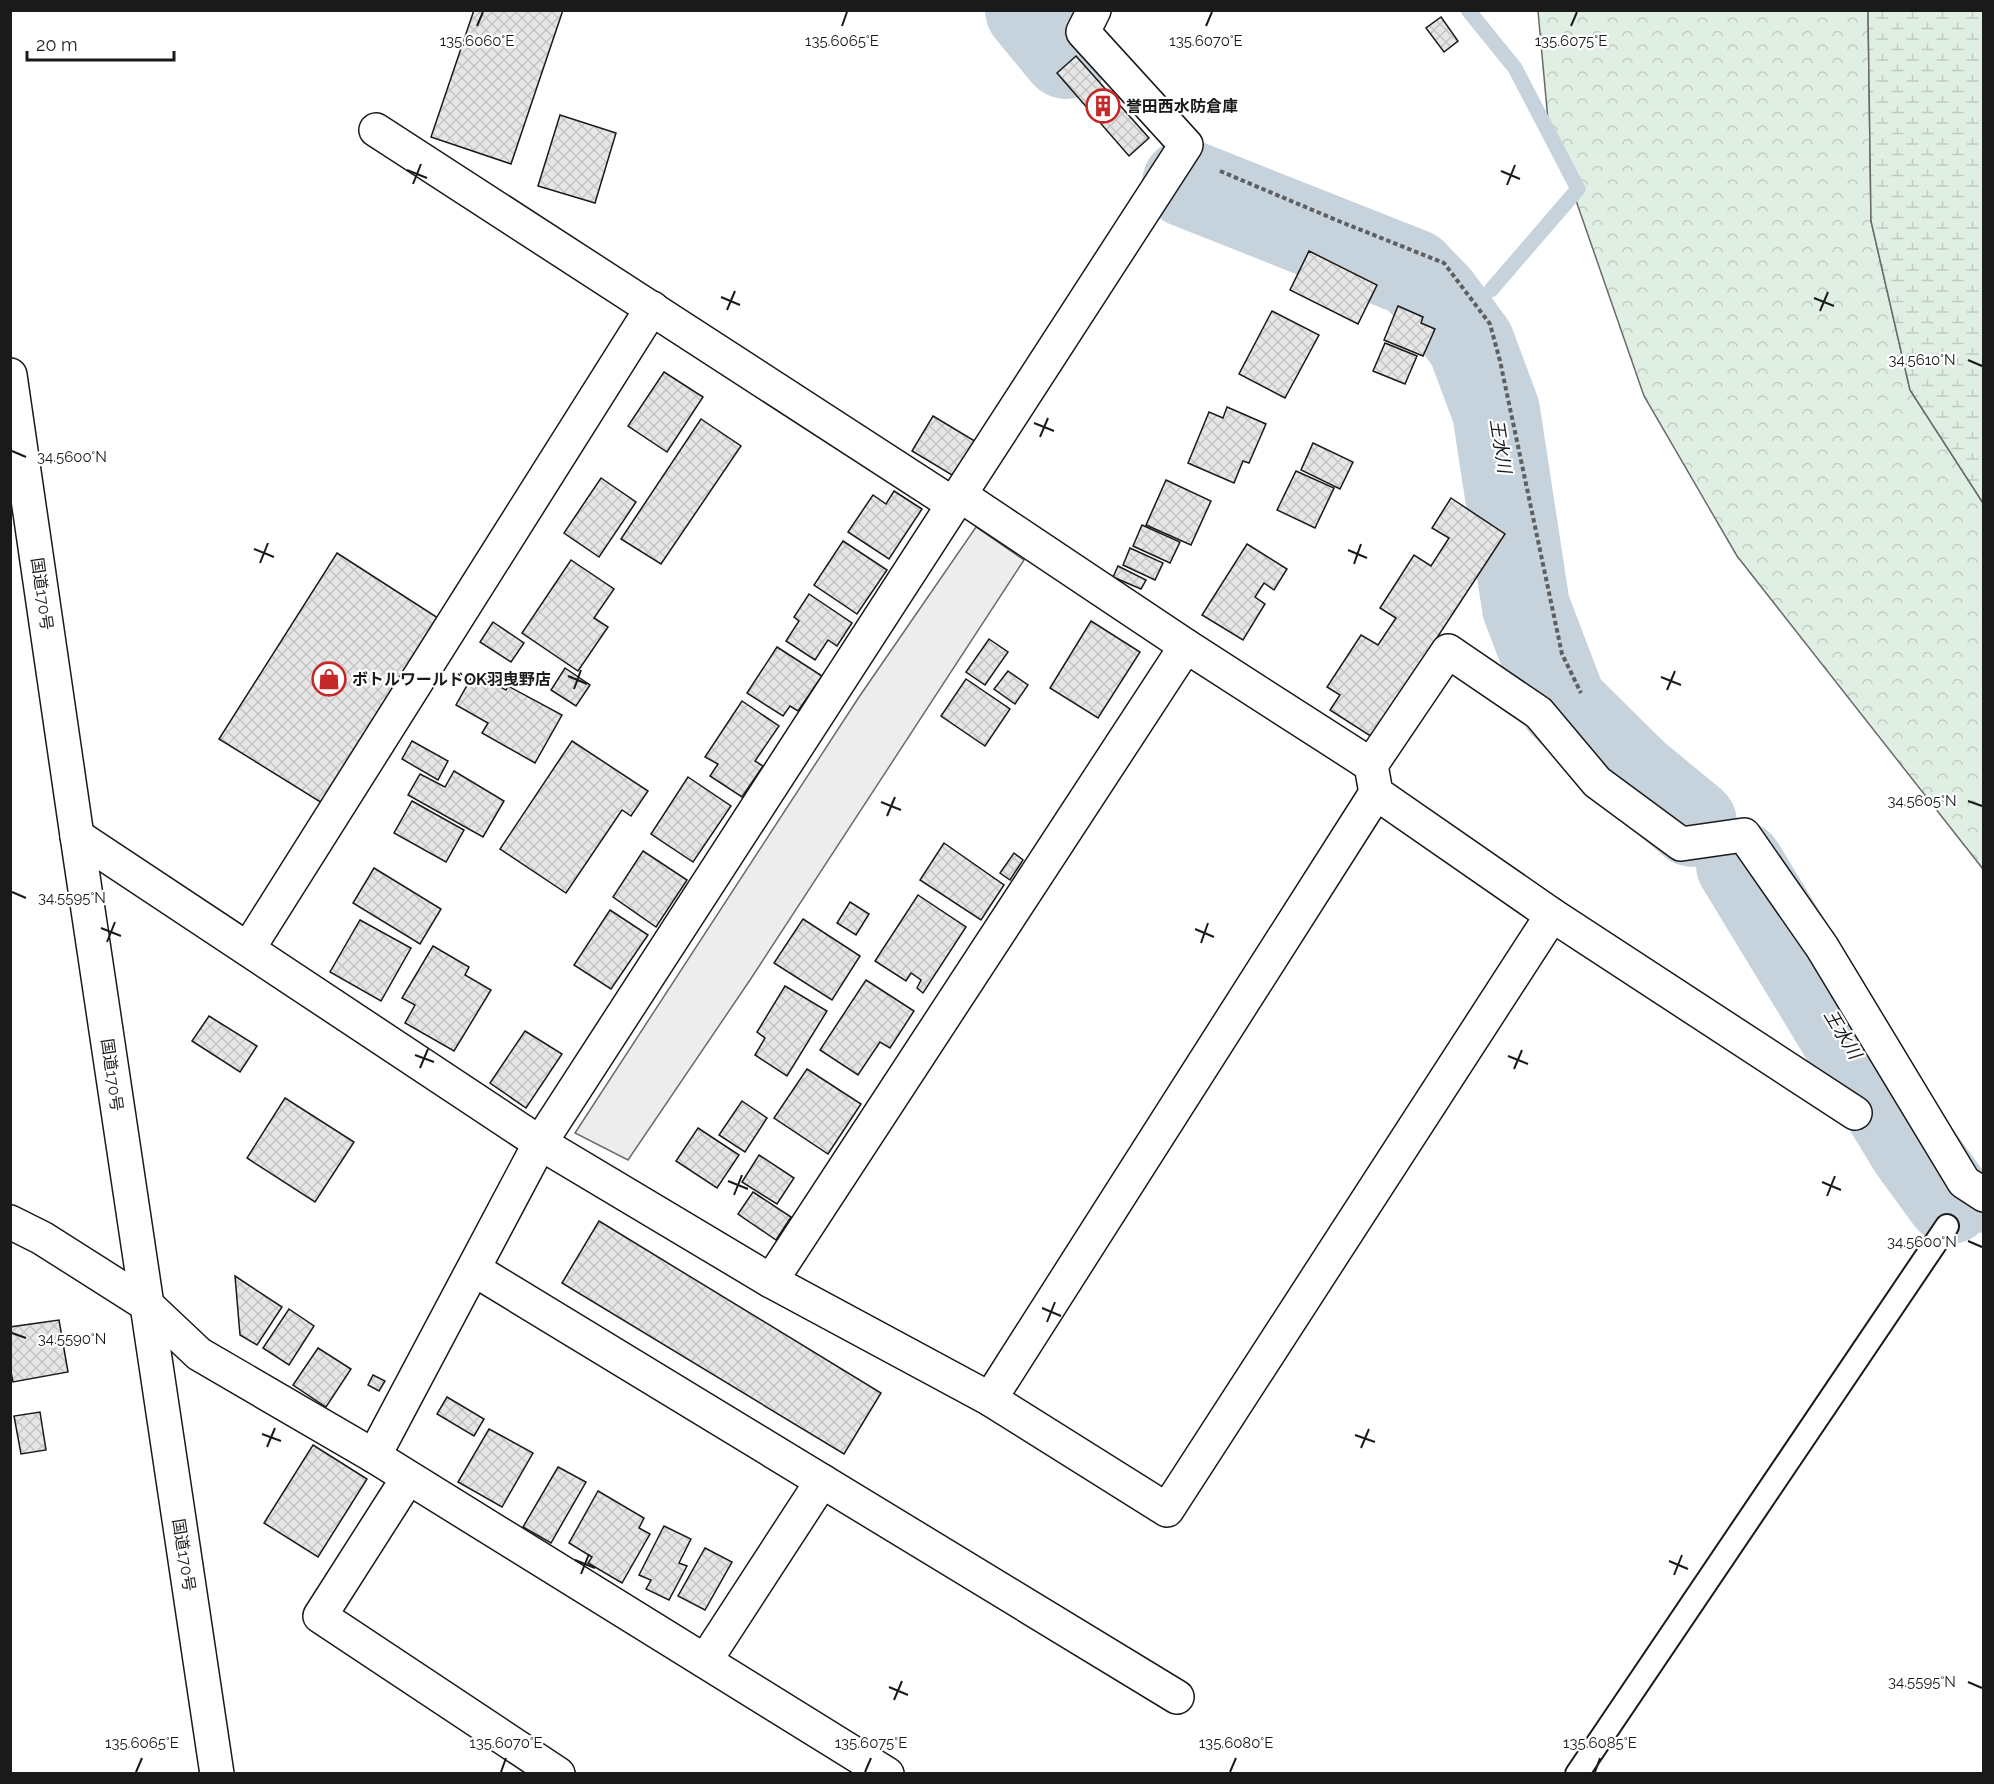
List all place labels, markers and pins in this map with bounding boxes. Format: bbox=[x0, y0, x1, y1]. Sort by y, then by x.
building icon: 誉田西水防倉庫 bbox=[1085, 88, 1121, 124]
place label: 誉田西水防倉庫 bbox=[1126, 97, 1238, 116]
shop icon: ボトルワールドOK羽曳野店 bbox=[311, 661, 347, 697]
place label: ボトルワールドOK羽曳野店 bbox=[352, 670, 551, 689]

